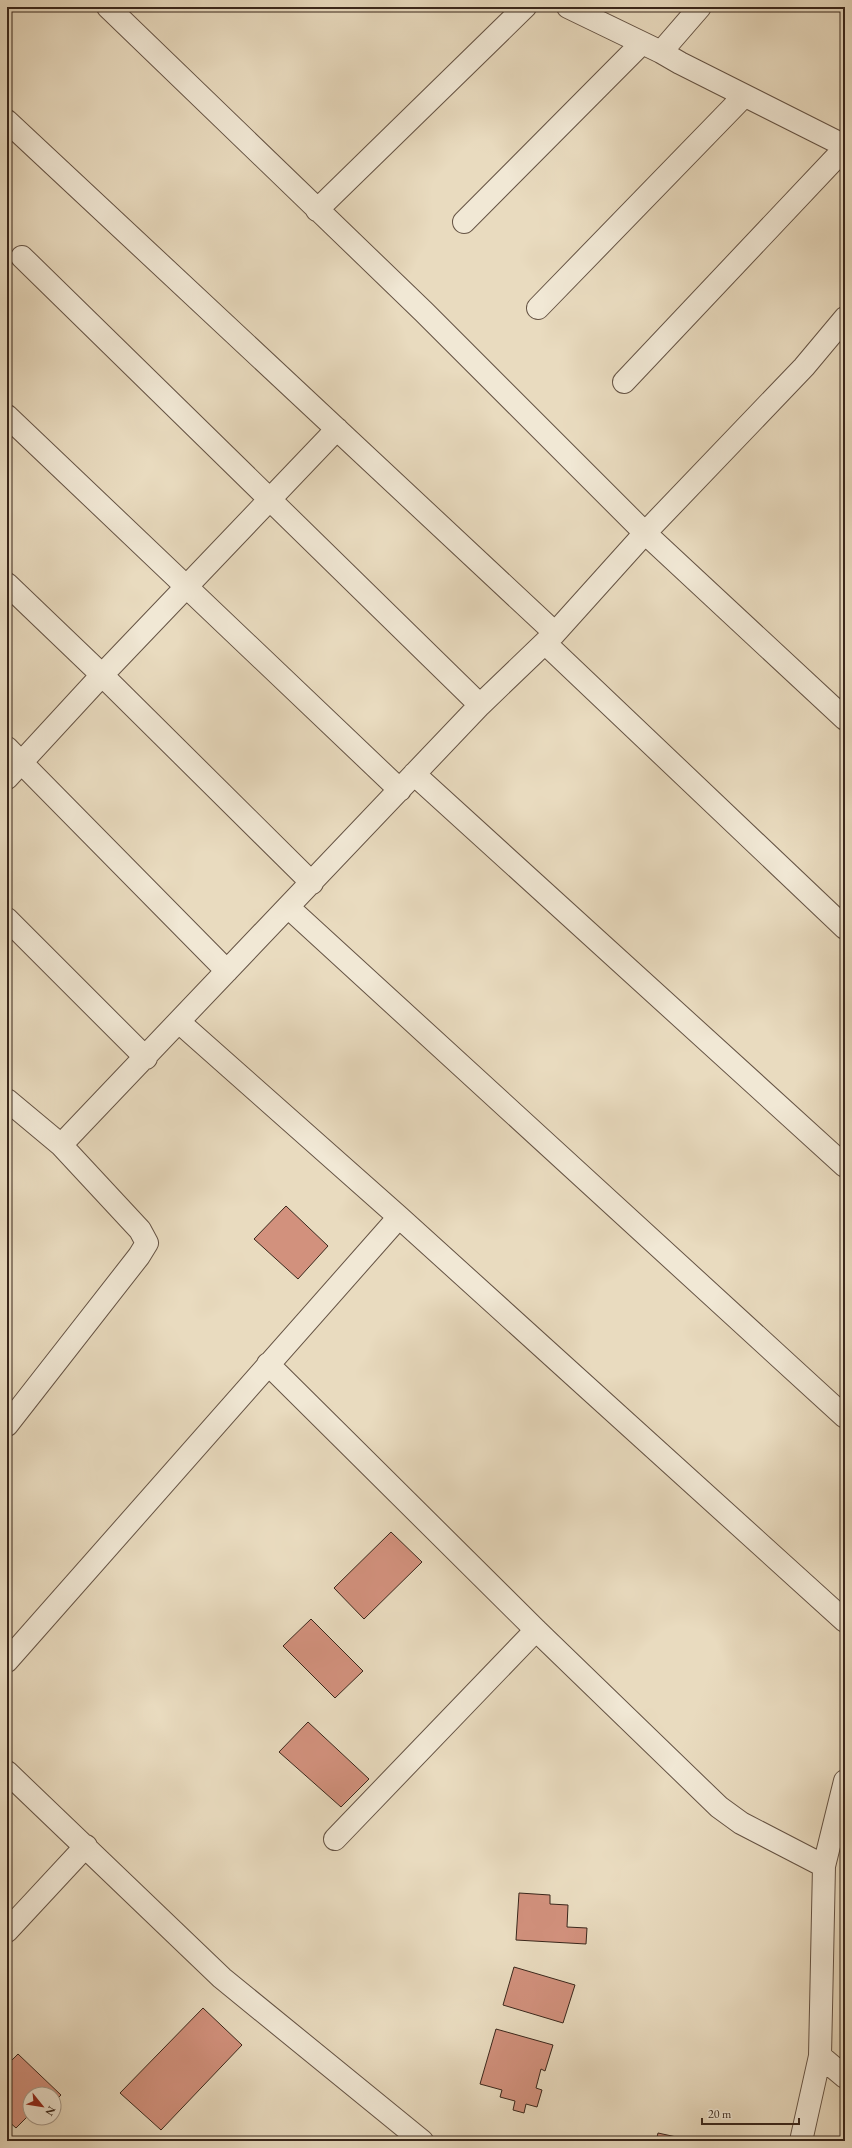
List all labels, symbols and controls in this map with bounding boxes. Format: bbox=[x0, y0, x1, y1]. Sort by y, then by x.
north arrow bbox=[22, 2086, 62, 2126]
scale bar bbox=[702, 2100, 799, 2126]
text: N bbox=[42, 2104, 59, 2118]
text: 20 m bbox=[708, 2106, 732, 2122]

